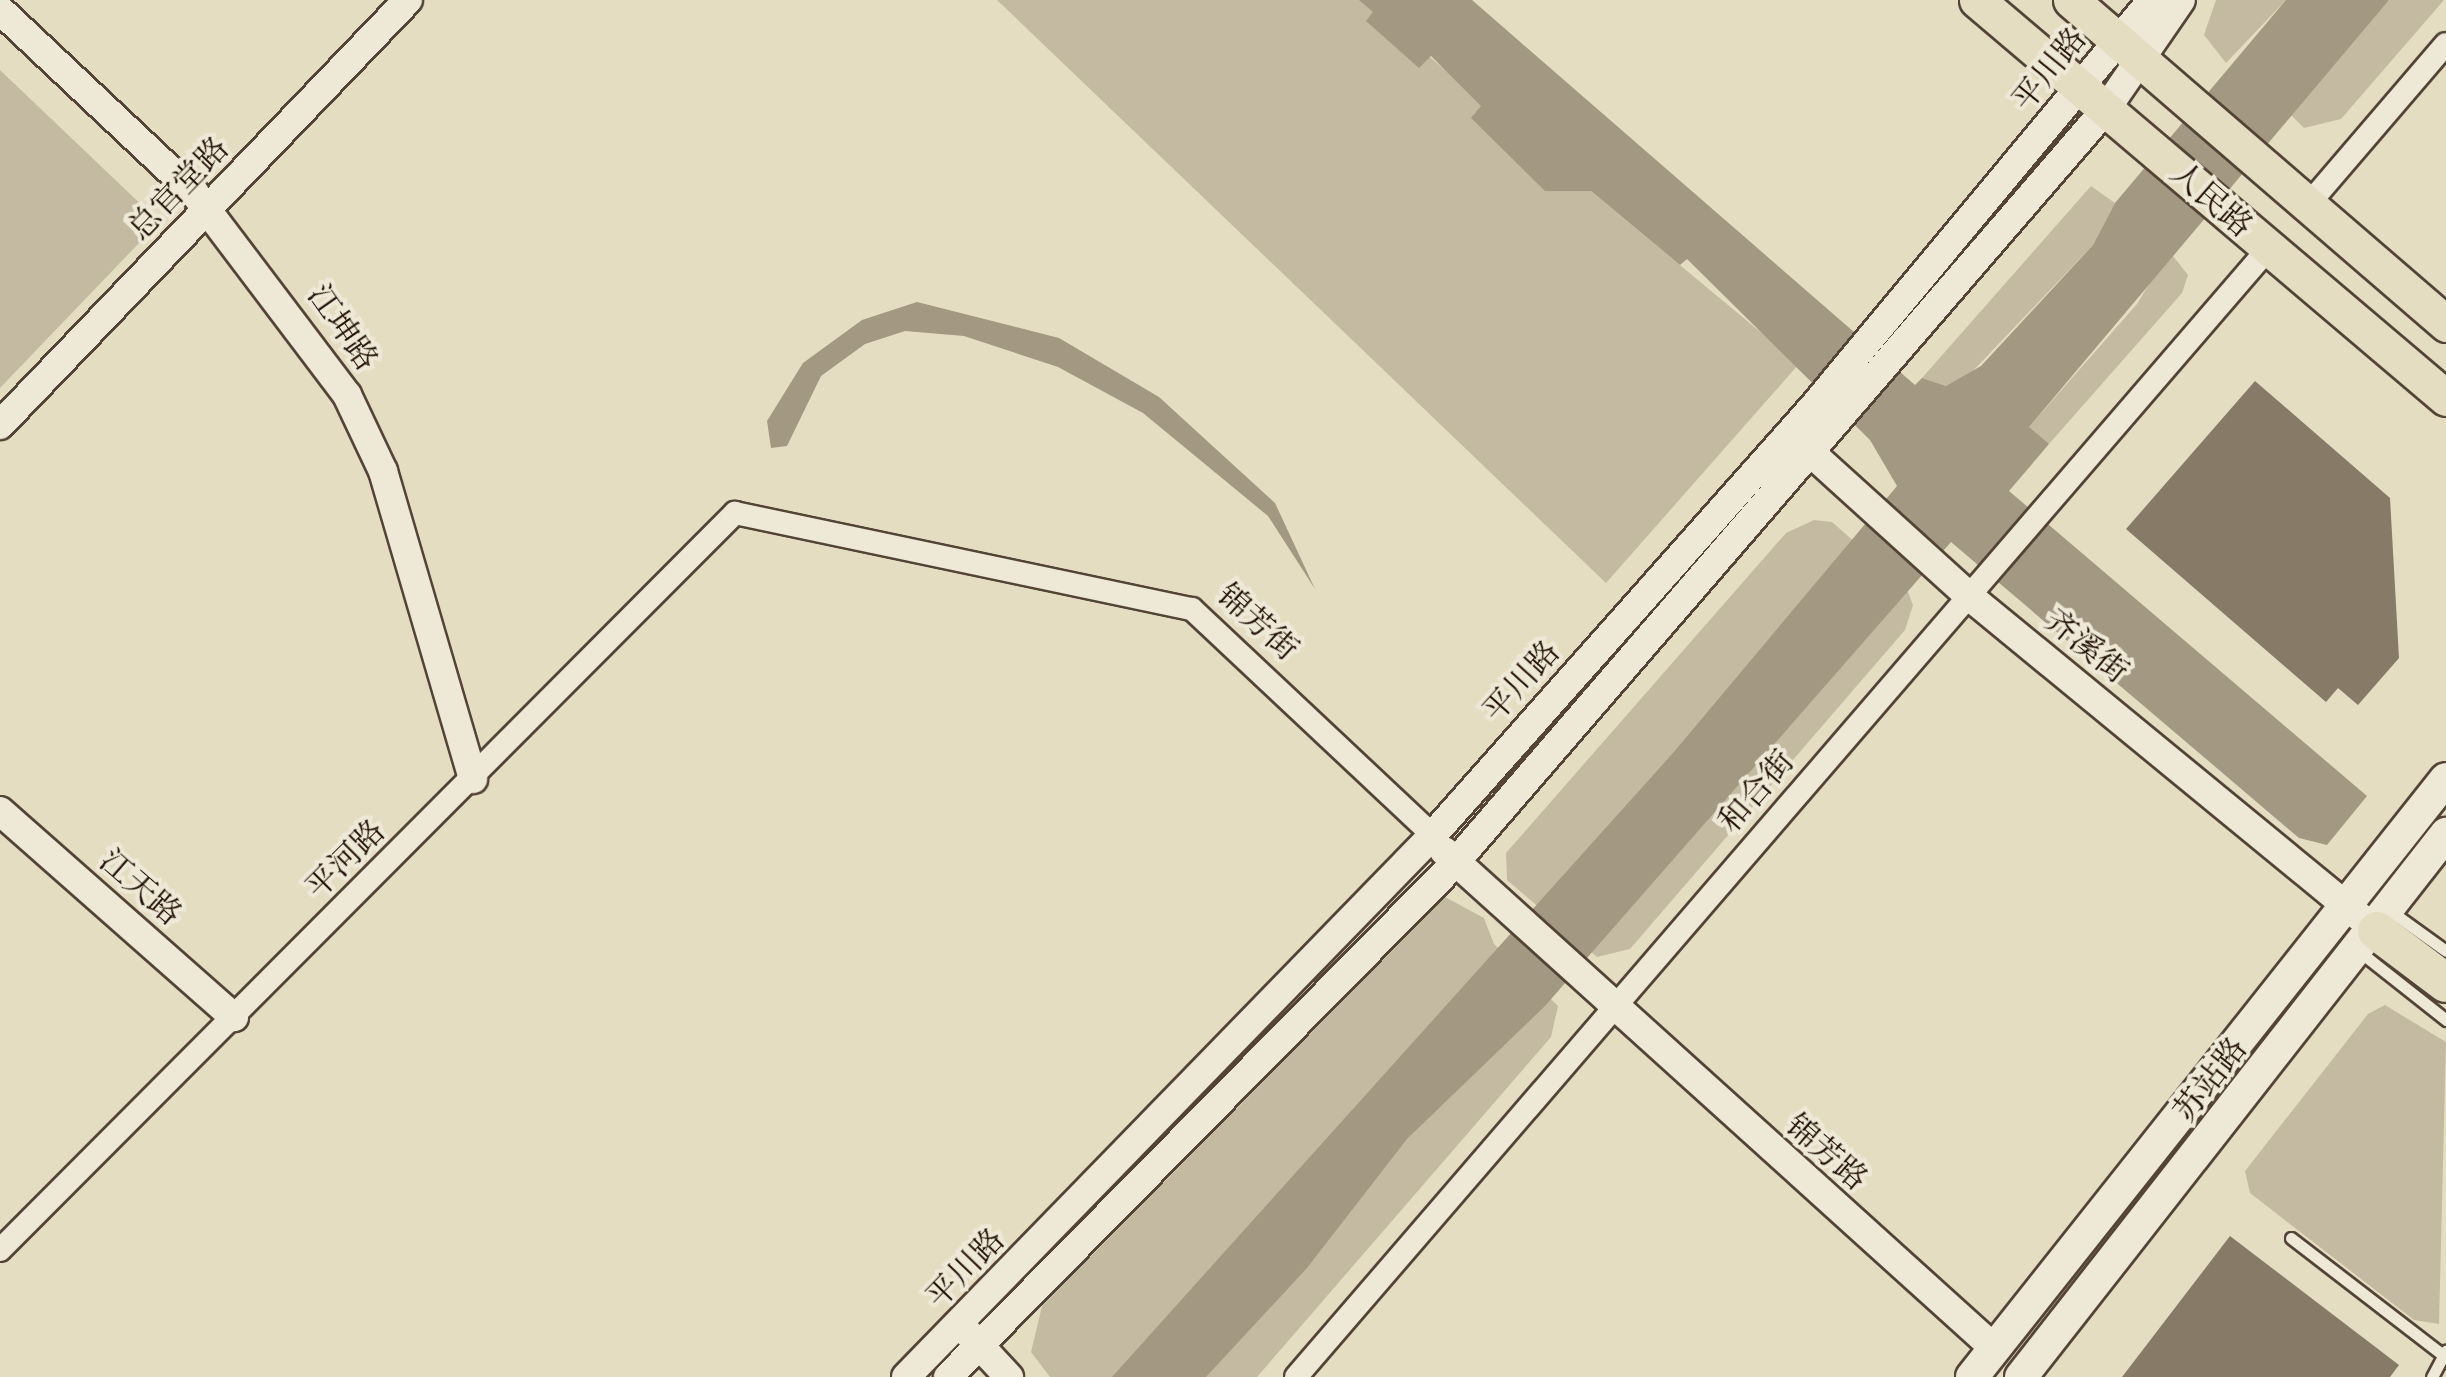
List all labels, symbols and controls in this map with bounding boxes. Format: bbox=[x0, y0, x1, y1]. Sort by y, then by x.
street label: 平川路 bbox=[2005, 21, 2095, 119]
street label: 总官堂路 bbox=[121, 130, 237, 248]
street label: 人民路 bbox=[2162, 154, 2260, 246]
street label: 江坤路 bbox=[299, 278, 385, 378]
street label: 锦芳街 bbox=[1208, 577, 1306, 669]
street label: 齐溪街 bbox=[2037, 602, 2135, 692]
street label: 平川路 bbox=[1476, 633, 1568, 731]
street label: 和合街 bbox=[1711, 743, 1803, 841]
street label: 平河路 bbox=[298, 812, 394, 908]
street label: 江天路 bbox=[91, 842, 189, 934]
street label: 苏站路 bbox=[2166, 1030, 2256, 1130]
street label: 锦芳路 bbox=[1777, 1107, 1875, 1199]
street label: 平川路 bbox=[919, 1221, 1013, 1317]

